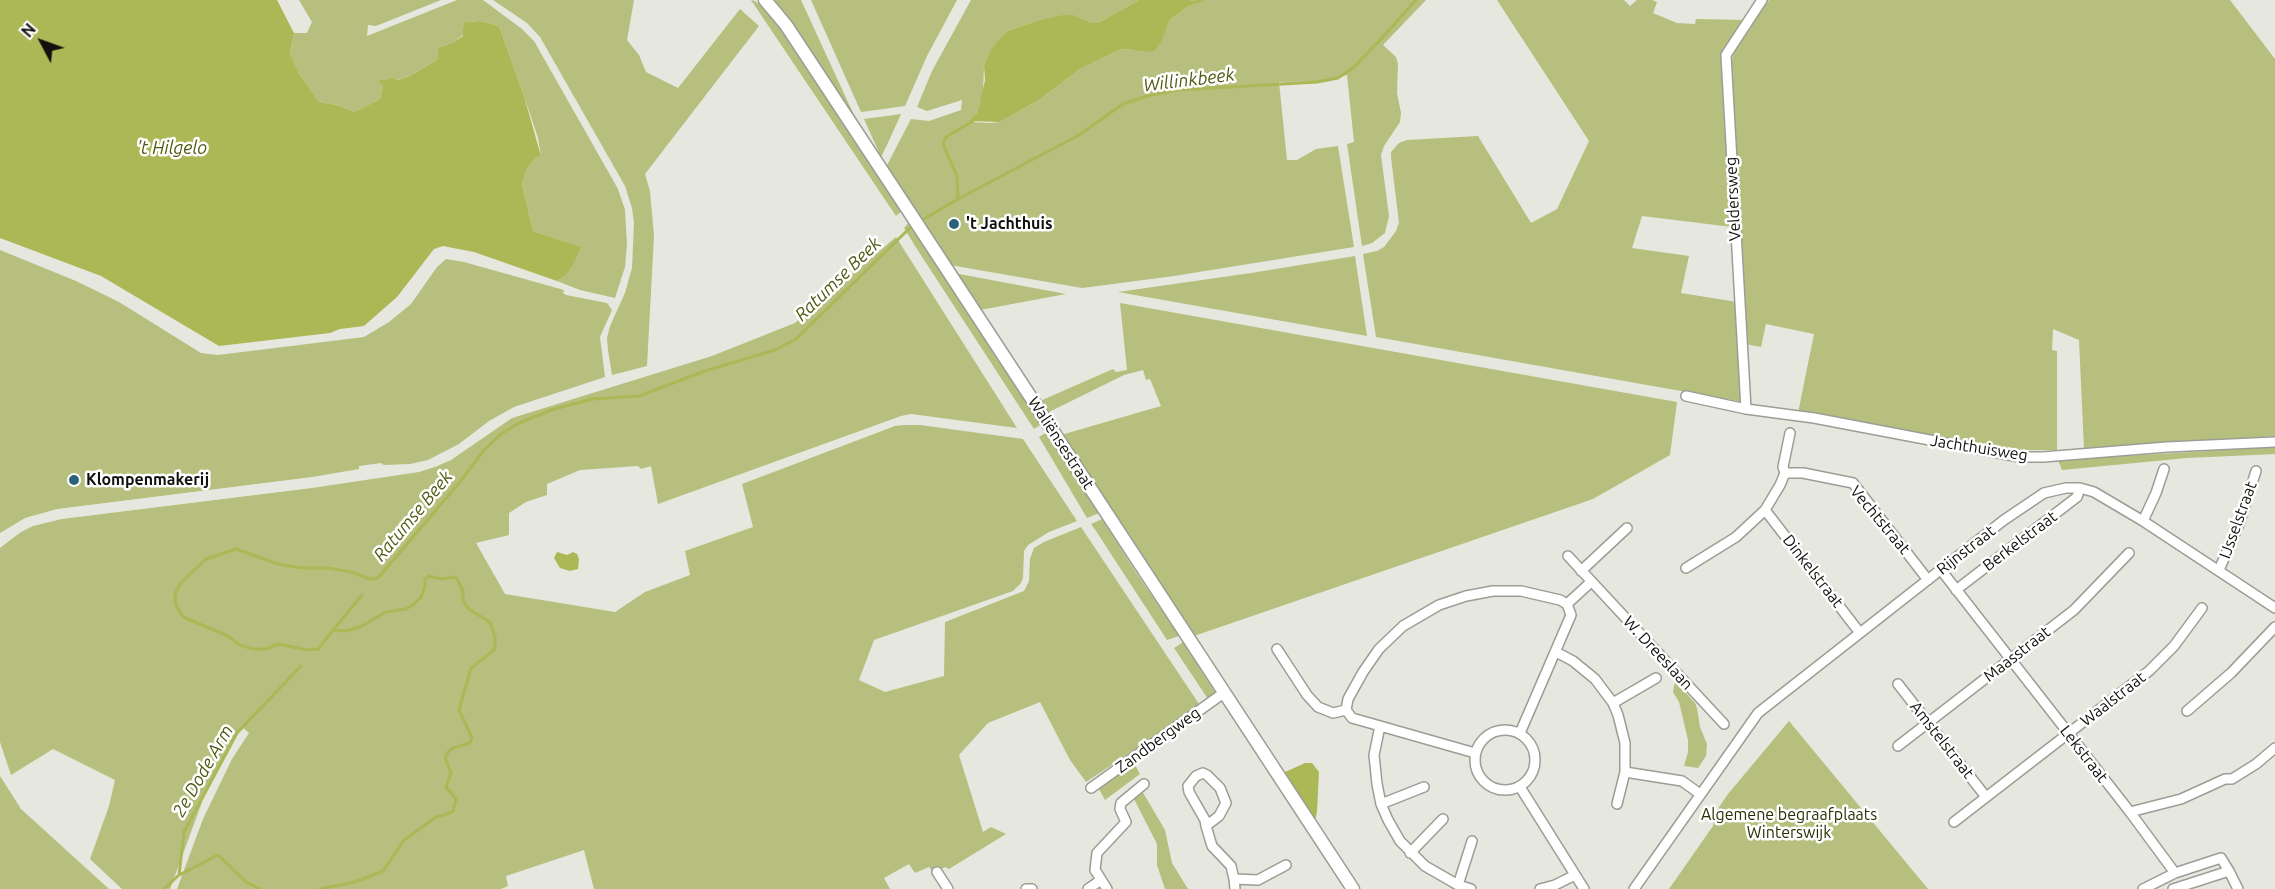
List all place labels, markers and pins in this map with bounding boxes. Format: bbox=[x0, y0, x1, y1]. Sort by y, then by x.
place label: 't Jachthuis bbox=[966, 214, 1052, 234]
marker: 't Jachthuis bbox=[947, 217, 961, 231]
place label: Klompenmakerij bbox=[86, 470, 209, 490]
marker: Klompenmakerij bbox=[67, 473, 81, 487]

